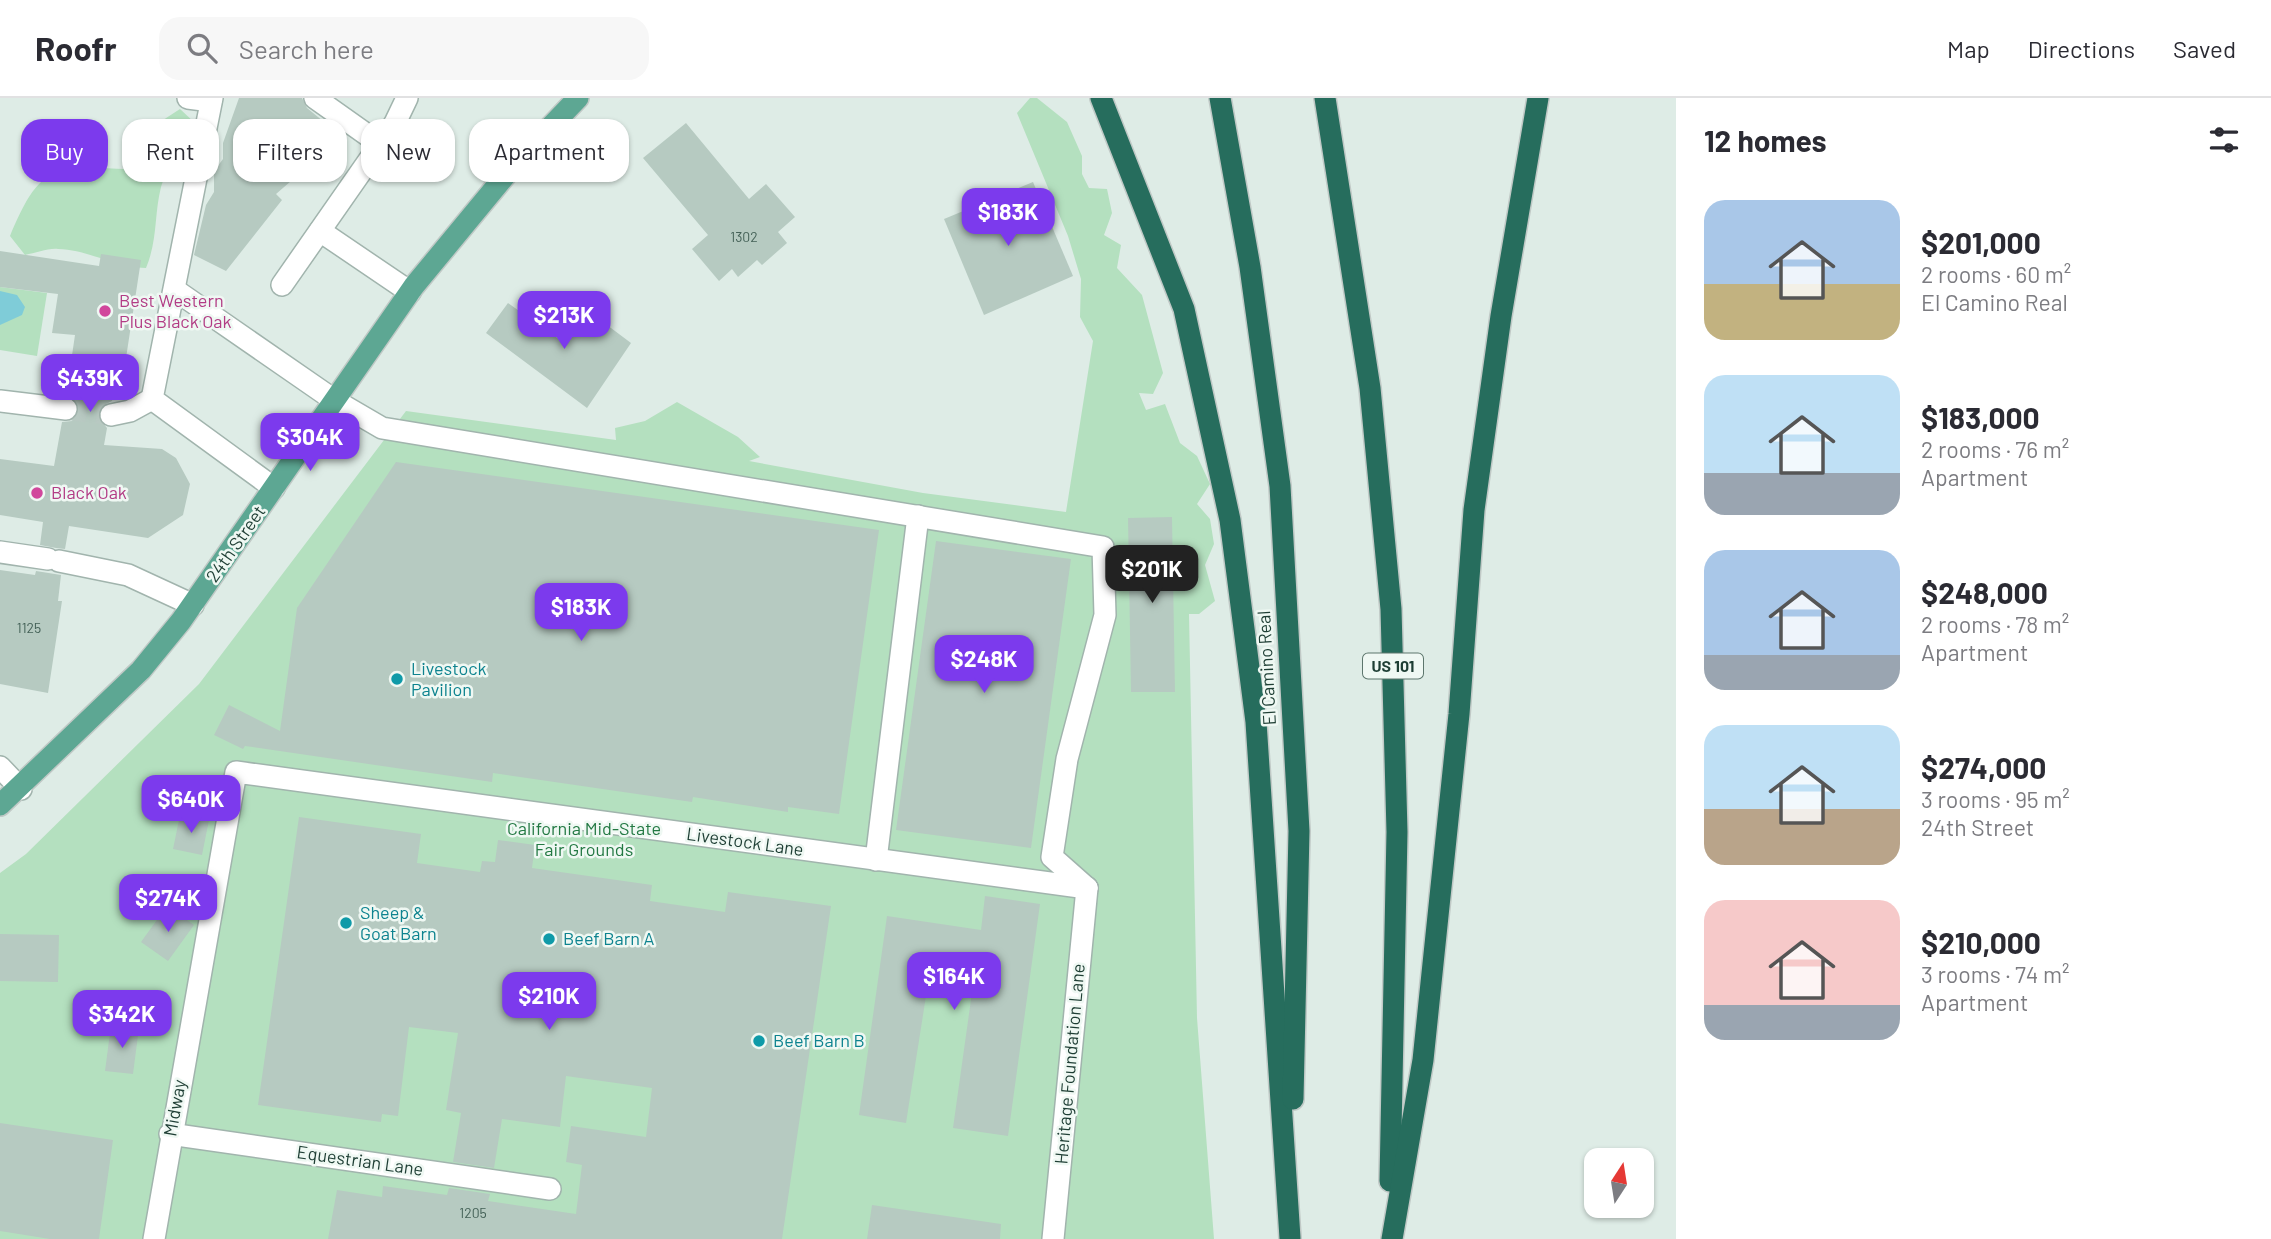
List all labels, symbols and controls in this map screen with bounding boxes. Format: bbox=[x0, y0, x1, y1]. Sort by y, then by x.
search box bbox=[159, 17, 649, 80]
text: Roofr bbox=[35, 28, 117, 68]
icon: search bbox=[183, 29, 221, 67]
text: Search here bbox=[239, 33, 374, 64]
text: Map bbox=[1947, 34, 1990, 63]
text: Directions bbox=[2028, 34, 2135, 63]
text: Saved bbox=[2173, 34, 2236, 63]
chip: Buy bbox=[21, 119, 108, 182]
chip: Rent bbox=[122, 119, 219, 182]
chip: Filters bbox=[233, 119, 347, 182]
chip: New bbox=[361, 119, 455, 182]
chip: Apartment bbox=[469, 119, 629, 182]
icon: filters bbox=[2205, 121, 2243, 159]
text: 12 homes bbox=[1704, 122, 1827, 158]
pin: $183K bbox=[959, 188, 1057, 248]
text: $183K bbox=[978, 197, 1038, 225]
text: $201,000 bbox=[1921, 224, 2041, 260]
house number: 1302 bbox=[730, 228, 758, 245]
icon: home bbox=[1760, 228, 1844, 312]
text: 2 rooms · 60 m² bbox=[1921, 260, 2071, 288]
text: El Camino Real bbox=[1921, 288, 2068, 316]
place label: Best Western Plus Black Oak bbox=[119, 289, 232, 332]
pin: $213K bbox=[515, 292, 613, 351]
text: $213K bbox=[534, 300, 594, 328]
marker: Best Western Plus Black Oak bbox=[97, 303, 113, 319]
pin: $439K bbox=[41, 354, 139, 414]
text: $439K bbox=[57, 363, 123, 391]
text: $183,000 bbox=[1921, 399, 2040, 435]
icon: home bbox=[1760, 403, 1844, 487]
pin: $304K bbox=[261, 414, 359, 473]
text: $304K bbox=[277, 422, 344, 450]
text: 2 rooms · 76 m² bbox=[1921, 435, 2069, 463]
text: Apartment bbox=[1921, 463, 2028, 491]
place label: Black Oak bbox=[51, 481, 127, 503]
marker: Black Oak bbox=[29, 485, 45, 501]
street label: 24th Street bbox=[201, 501, 270, 586]
pin: $201K bbox=[1103, 546, 1201, 605]
text: $201K bbox=[1121, 554, 1183, 582]
text: $248,000 bbox=[1921, 574, 2048, 610]
icon: home bbox=[1760, 578, 1844, 662]
pin: $183K bbox=[532, 584, 630, 643]
text: $183K bbox=[551, 592, 611, 620]
street label: El Camino Real bbox=[1252, 610, 1280, 726]
text: 2 rooms · 78 m² bbox=[1921, 610, 2069, 638]
house number: 1125 bbox=[17, 619, 41, 636]
pin: $248K bbox=[935, 636, 1033, 695]
text: Apartment bbox=[1921, 638, 2028, 666]
text: $248K bbox=[951, 644, 1017, 672]
road number: US 101 bbox=[1363, 653, 1423, 678]
place label: Livestock Pavilion bbox=[411, 657, 487, 700]
marker: Livestock Pavilion bbox=[389, 671, 405, 687]
text: $274,000 bbox=[1921, 749, 2046, 785]
icon: home bbox=[1760, 753, 1844, 837]
pin: $640K bbox=[142, 776, 240, 835]
text: $640K bbox=[158, 784, 224, 812]
text: 3 rooms · 95 m² bbox=[1921, 785, 2070, 813]
text: 24th Street bbox=[1921, 813, 2034, 841]
park label: California Mid-State Fair Grounds bbox=[507, 817, 661, 860]
street label: Livestock Lane bbox=[685, 822, 805, 860]
pin: $274K bbox=[119, 874, 217, 934]
text: $274K bbox=[135, 883, 201, 911]
place label: Sheep & Goat Barn bbox=[360, 901, 437, 944]
marker: Sheep & Goat Barn bbox=[338, 915, 354, 931]
text: $210,000 bbox=[1921, 924, 2041, 960]
place label: Beef Barn A bbox=[563, 927, 655, 949]
icon: home bbox=[1760, 928, 1844, 1012]
marker: Beef Barn A bbox=[541, 931, 557, 947]
pin: $164K bbox=[905, 953, 1003, 1012]
text: 3 rooms · 74 m² bbox=[1921, 960, 2070, 988]
text: $164K bbox=[923, 961, 985, 989]
street label: Heritage Foundation Lane bbox=[1049, 963, 1089, 1165]
pin: $210K bbox=[500, 972, 598, 1032]
text: $210K bbox=[518, 981, 580, 1009]
text: Apartment bbox=[1921, 988, 2028, 1016]
pin: $342K bbox=[73, 990, 171, 1050]
text: $342K bbox=[89, 999, 155, 1027]
place label: Beef Barn B bbox=[773, 1029, 865, 1051]
marker: Beef Barn B bbox=[751, 1033, 767, 1049]
street label: Midway bbox=[158, 1078, 190, 1138]
street label: Equestrian Lane bbox=[296, 1140, 425, 1180]
north arrow bbox=[1584, 1148, 1654, 1218]
map controls bbox=[1584, 1148, 1654, 1218]
house number: 1205 bbox=[459, 1204, 487, 1221]

